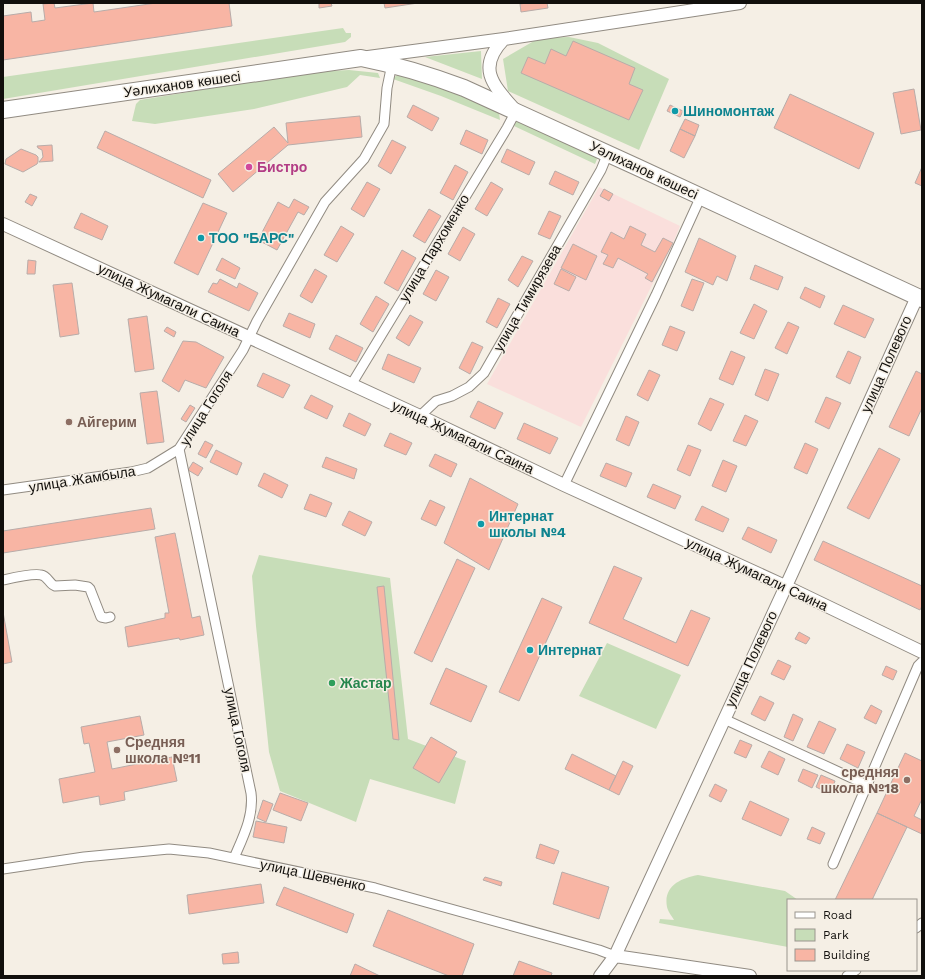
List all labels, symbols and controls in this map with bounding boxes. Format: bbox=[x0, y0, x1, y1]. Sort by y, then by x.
street label: Уәлиханов көшесі bbox=[122, 68, 242, 100]
place label: Шиномонтаж bbox=[683, 103, 775, 119]
marker: Шиномонтаж bbox=[670, 106, 680, 116]
street label: Уәлиханов көшесі bbox=[587, 138, 701, 202]
place label: Бистро bbox=[257, 159, 307, 175]
marker: Бистро bbox=[244, 162, 254, 172]
street label: улица Пархоменко bbox=[396, 191, 473, 305]
place label: ТОО "БАРС" bbox=[209, 230, 294, 246]
marker: ТОО "БАРС" bbox=[196, 233, 206, 243]
street label: улица Тимирязева bbox=[490, 242, 564, 354]
street label: улица Жумагали Саина bbox=[95, 260, 243, 340]
street label: улица Полевого bbox=[857, 313, 915, 415]
street label: улица Гоголя bbox=[177, 367, 235, 449]
street label: улица Жумагали Саина bbox=[389, 397, 537, 477]
place label: Айгерим bbox=[77, 414, 137, 430]
marker: Айгерим bbox=[64, 417, 74, 427]
street label: улица Жамбыла bbox=[28, 463, 137, 495]
place label: Интернат школы №4 bbox=[489, 508, 566, 540]
marker: Интернат школы №4 bbox=[476, 519, 486, 529]
street label: улица Жумагали Саина bbox=[683, 534, 831, 614]
street label: улица Полевого bbox=[722, 608, 780, 710]
place label: Интернат bbox=[538, 642, 603, 658]
marker: Интернат bbox=[525, 645, 535, 655]
place label: Жастар bbox=[339, 675, 392, 691]
marker: Жастар bbox=[327, 678, 337, 688]
street label: улица Гоголя bbox=[221, 686, 255, 774]
place label: Средняя школа №11 bbox=[125, 734, 201, 766]
marker: Средняя школа №11 bbox=[112, 745, 122, 755]
place label: средняя школа №18 bbox=[821, 764, 899, 796]
marker: средняя школа №18 bbox=[902, 775, 912, 785]
street label: улица Шевченко bbox=[259, 856, 367, 894]
legend bbox=[787, 899, 917, 971]
text: Road bbox=[823, 908, 852, 922]
text: Park bbox=[823, 928, 849, 942]
text: Building bbox=[823, 948, 870, 962]

